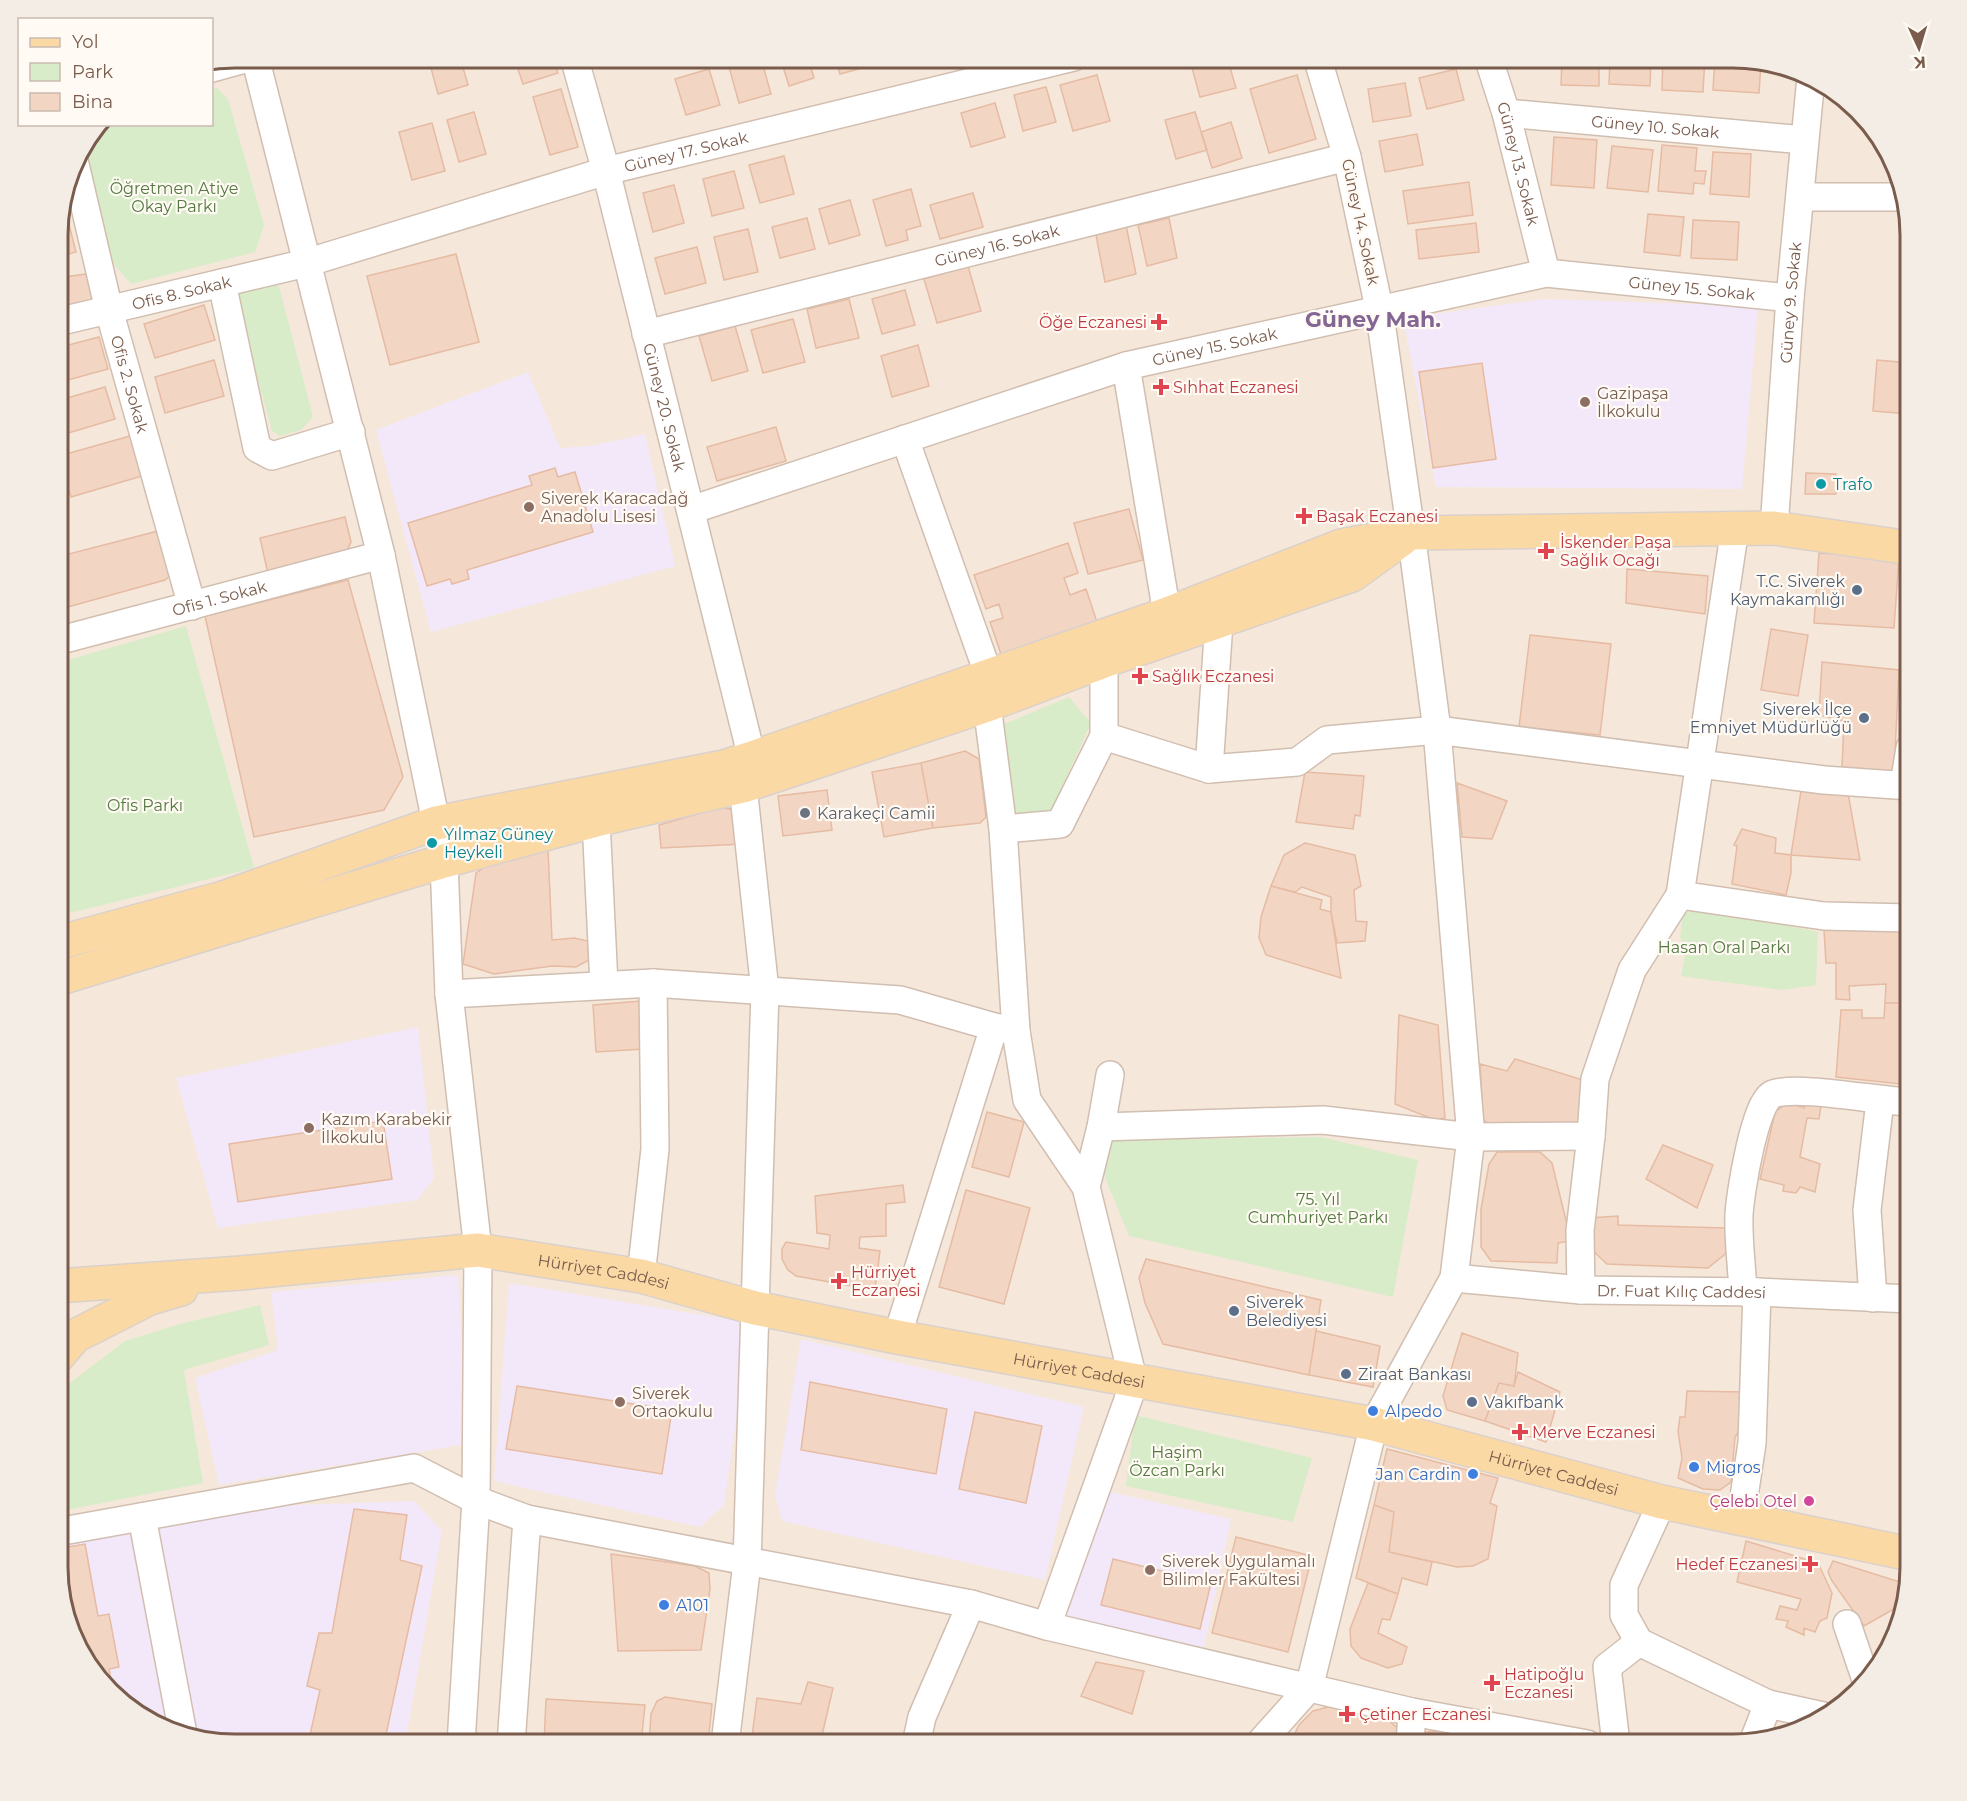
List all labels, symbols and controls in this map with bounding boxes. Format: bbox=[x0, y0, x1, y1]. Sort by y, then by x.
legend bbox=[18, 18, 213, 126]
north arrow bbox=[1889, 18, 1949, 78]
text: Yol bbox=[72, 31, 98, 53]
text: K bbox=[1912, 53, 1927, 72]
text: Park bbox=[72, 61, 113, 83]
text: Bina bbox=[72, 91, 113, 113]
street label: Güney 13. Sokak bbox=[1493, 99, 1543, 228]
street label: Güney 10. Sokak bbox=[1590, 112, 1721, 142]
street label: Güney 17. Sokak bbox=[622, 128, 750, 176]
street label: Güney 14. Sokak bbox=[1338, 157, 1383, 288]
park label: Öğretmen Atiye Okay Parkı bbox=[110, 178, 238, 216]
street label: Güney 16. Sokak bbox=[933, 221, 1062, 271]
street label: Güney 9. Sokak bbox=[1776, 241, 1805, 364]
street label: Ofis 8. Sokak bbox=[130, 272, 234, 314]
street label: Güney 15. Sokak bbox=[1628, 273, 1756, 304]
district label: Güney Mah. bbox=[1305, 306, 1441, 333]
place label: Öğe Eczanesi bbox=[1039, 312, 1147, 332]
marker: Öğe Eczanesi bbox=[1152, 315, 1166, 329]
street label: Güney 15. Sokak bbox=[1151, 324, 1279, 370]
street label: Ofis 2. Sokak bbox=[107, 333, 152, 436]
street label: Güney 20. Sokak bbox=[639, 341, 690, 474]
place label: Sıhhat Eczanesi bbox=[1173, 378, 1299, 397]
marker: Sıhhat Eczanesi bbox=[1154, 380, 1168, 394]
place label: Gazipaşa İlkokulu bbox=[1597, 384, 1669, 421]
marker: Gazipaşa İlkokulu bbox=[1578, 395, 1592, 409]
place label: Trafo bbox=[1833, 475, 1872, 494]
marker: Trafo bbox=[1814, 477, 1828, 491]
place label: Siverek Karacadağ Anadolu Lisesi bbox=[541, 489, 688, 526]
marker: Siverek Karacadağ Anadolu Lisesi bbox=[522, 500, 536, 514]
place label: Başak Eczanesi bbox=[1316, 507, 1438, 526]
marker: Başak Eczanesi bbox=[1297, 509, 1311, 523]
place label: İskender Paşa Sağlık Ocağı bbox=[1560, 533, 1671, 570]
marker: İskender Paşa Sağlık Ocağı bbox=[1537, 542, 1555, 560]
place label: T.C. Siverek Kaymakamlığı bbox=[1730, 572, 1845, 609]
street label: Ofis 1. Sokak bbox=[170, 577, 269, 620]
marker: T.C. Siverek Kaymakamlığı bbox=[1850, 583, 1864, 597]
place label: Sağlık Eczanesi bbox=[1152, 667, 1274, 686]
marker: Sağlık Eczanesi bbox=[1133, 669, 1147, 683]
place label: Siverek İlçe Emniyet Müdürlüğü bbox=[1690, 700, 1852, 737]
marker: Siverek İlçe Emniyet Müdürlüğü bbox=[1857, 711, 1871, 725]
park label: Ofis Parkı bbox=[107, 796, 183, 815]
place label: Karakeçi Camii bbox=[817, 804, 935, 823]
marker: Karakeçi Camii bbox=[798, 806, 812, 820]
place label: Yılmaz Güney Heykeli bbox=[444, 825, 553, 862]
marker: Yılmaz Güney Heykeli bbox=[425, 836, 439, 850]
park label: Hasan Oral Parkı bbox=[1658, 938, 1790, 957]
place label: Kazım Karabekir İlkokulu bbox=[321, 1110, 452, 1147]
marker: Kazım Karabekir İlkokulu bbox=[302, 1121, 316, 1135]
park label: 75. Yıl Cumhuriyet Parkı bbox=[1248, 1190, 1388, 1227]
street label: Hürriyet Caddesi bbox=[536, 1251, 672, 1294]
place label: Hürriyet Eczanesi bbox=[851, 1263, 921, 1300]
marker: Hürriyet Eczanesi bbox=[832, 1274, 846, 1288]
street label: Dr. Fuat Kılıç Caddesi bbox=[1597, 1281, 1767, 1302]
place label: Siverek Belediyesi bbox=[1246, 1293, 1327, 1330]
marker: Siverek Belediyesi bbox=[1227, 1304, 1241, 1318]
street label: Hürriyet Caddesi bbox=[1011, 1349, 1146, 1392]
place label: Ziraat Bankası bbox=[1358, 1365, 1471, 1384]
marker: Ziraat Bankası bbox=[1339, 1367, 1353, 1381]
place label: Siverek Ortaokulu bbox=[632, 1384, 713, 1421]
place label: Vakıfbank bbox=[1484, 1393, 1564, 1412]
marker: Siverek Ortaokulu bbox=[613, 1395, 627, 1409]
marker: Vakıfbank bbox=[1465, 1395, 1479, 1409]
place label: Alpedo bbox=[1385, 1402, 1442, 1421]
marker: Alpedo bbox=[1366, 1404, 1380, 1418]
place label: Merve Eczanesi bbox=[1532, 1423, 1656, 1442]
marker: Merve Eczanesi bbox=[1513, 1425, 1527, 1439]
park label: Haşim Özcan Parkı bbox=[1129, 1443, 1225, 1480]
street label: Hürriyet Caddesi bbox=[1487, 1447, 1621, 1500]
place label: Migros bbox=[1706, 1458, 1761, 1477]
marker: Migros bbox=[1687, 1460, 1701, 1474]
place label: Jan Cardin bbox=[1375, 1465, 1461, 1484]
marker: Jan Cardin bbox=[1466, 1467, 1480, 1481]
place label: Çelebi Otel bbox=[1709, 1492, 1797, 1511]
marker: Çelebi Otel bbox=[1802, 1494, 1816, 1508]
place label: Siverek Uygulamalı Bilimler Fakültesi bbox=[1162, 1552, 1315, 1589]
place label: Hedef Eczanesi bbox=[1676, 1555, 1798, 1574]
marker: Hedef Eczanesi bbox=[1803, 1557, 1817, 1571]
marker: Siverek Uygulamalı Bilimler Fakültesi bbox=[1143, 1563, 1157, 1577]
place label: A101 bbox=[676, 1596, 709, 1615]
marker: A101 bbox=[657, 1598, 671, 1612]
place label: Hatipoğlu Eczanesi bbox=[1504, 1665, 1584, 1702]
marker: Hatipoğlu Eczanesi bbox=[1485, 1676, 1499, 1690]
place label: Çetiner Eczanesi bbox=[1359, 1705, 1491, 1724]
marker: Çetiner Eczanesi bbox=[1340, 1707, 1354, 1721]

